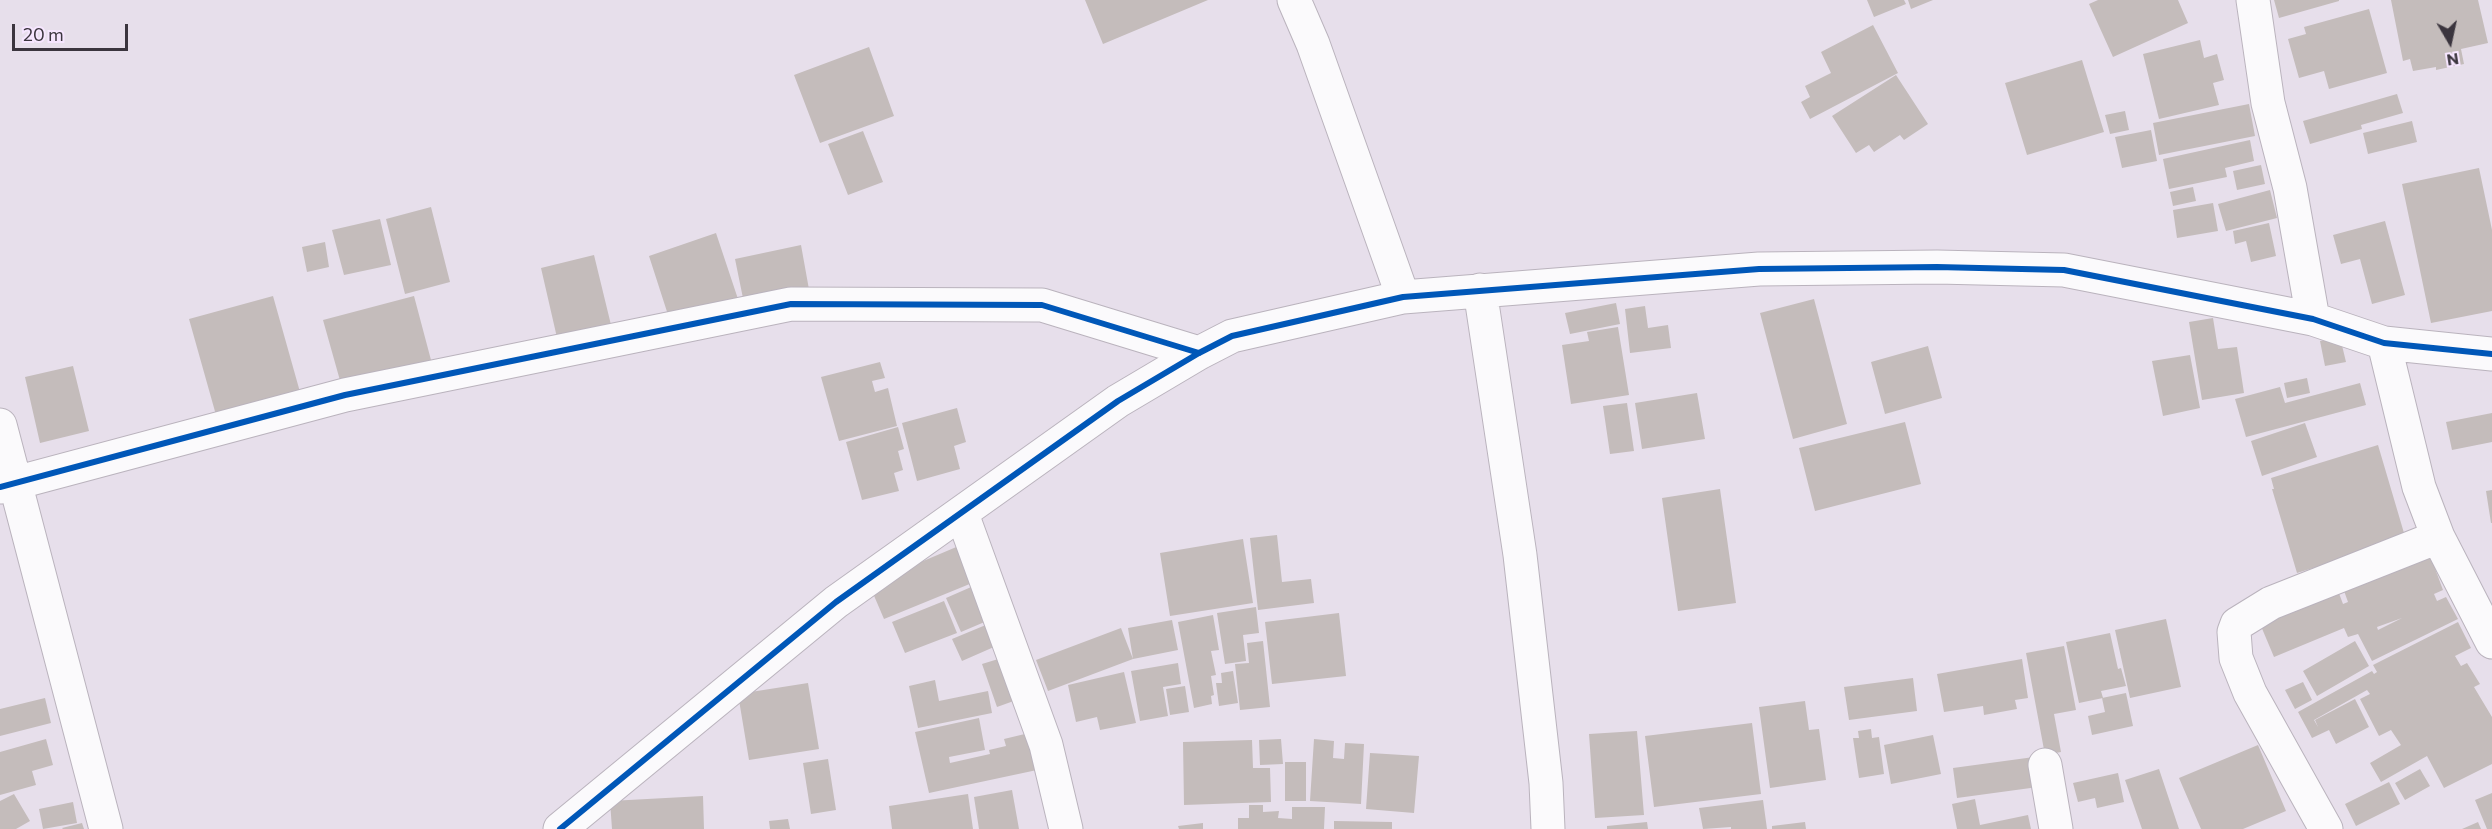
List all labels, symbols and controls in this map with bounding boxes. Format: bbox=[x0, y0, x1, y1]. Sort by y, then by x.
scale bar bbox=[15, 12, 130, 50]
north arrow bbox=[2420, 12, 2480, 72]
text: 20 m bbox=[23, 23, 64, 45]
text: N bbox=[2445, 50, 2460, 71]

